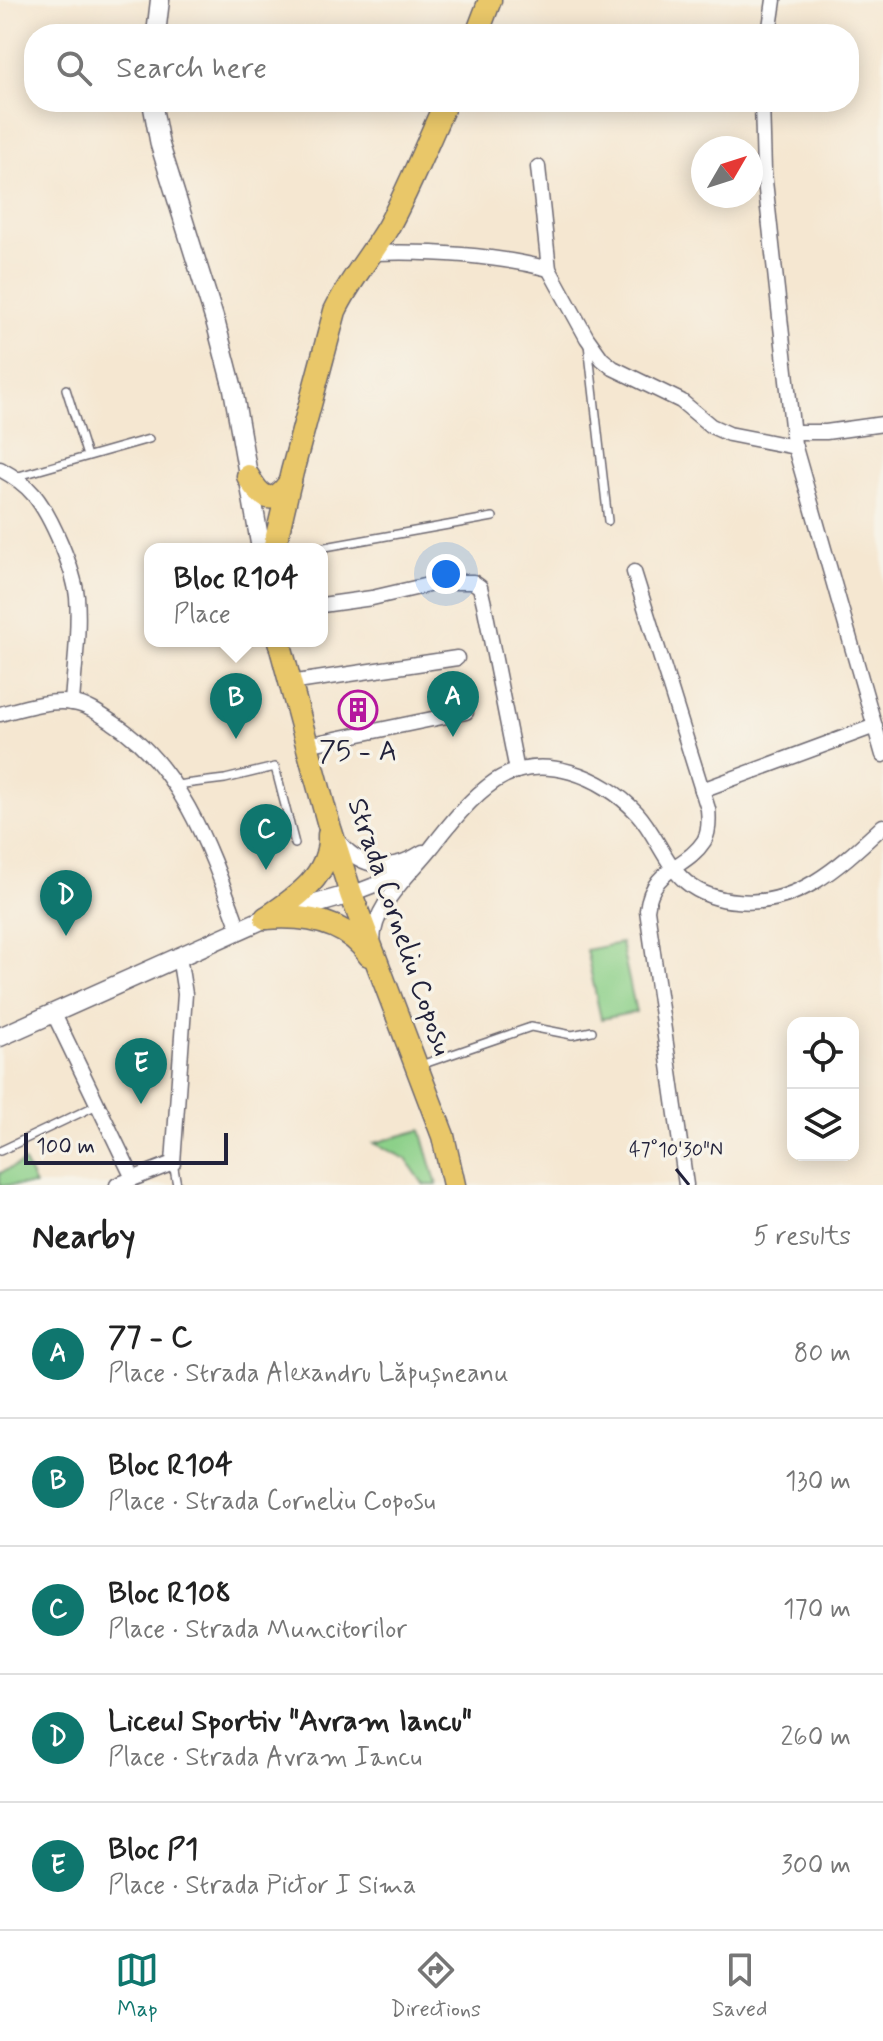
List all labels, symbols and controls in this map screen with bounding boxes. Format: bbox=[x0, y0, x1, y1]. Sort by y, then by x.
search box bbox=[24, 24, 859, 112]
icon: search bbox=[52, 46, 96, 90]
text: Search here bbox=[116, 49, 267, 88]
north arrow bbox=[691, 136, 763, 208]
popup bbox=[144, 543, 328, 647]
your location bbox=[426, 554, 466, 594]
text: Bloc R104 bbox=[174, 559, 298, 598]
text: Place bbox=[174, 598, 231, 632]
pin: A bbox=[427, 671, 479, 737]
pin: B bbox=[210, 673, 262, 739]
building icon: 75 - A bbox=[337, 689, 379, 731]
place label: 75 - A bbox=[319, 734, 397, 771]
street label: Strada Corneliu Coposu bbox=[338, 794, 460, 1060]
pin: C bbox=[240, 804, 292, 870]
pin: D bbox=[40, 870, 92, 936]
map controls bbox=[787, 1017, 859, 1161]
button: locate bbox=[787, 1017, 859, 1089]
pin: E bbox=[115, 1038, 167, 1104]
button: layers bbox=[787, 1089, 859, 1161]
scale bar bbox=[24, 1129, 228, 1165]
text: 100 m bbox=[36, 1133, 95, 1161]
text: 47°10'30"N bbox=[629, 1137, 723, 1164]
text: Nearby bbox=[32, 1215, 136, 1260]
text: 5 results bbox=[753, 1220, 851, 1254]
text: 77 - C bbox=[108, 1318, 192, 1357]
text: A bbox=[49, 1337, 67, 1371]
text: 80 m bbox=[794, 1337, 851, 1371]
text: Place · Strada Alexandru Lăpușneanu bbox=[108, 1357, 509, 1391]
text: Bloc R104 bbox=[108, 1446, 233, 1485]
text: B bbox=[50, 1465, 66, 1499]
text: 130 m bbox=[785, 1465, 851, 1499]
text: Place · Strada Corneliu Coposu bbox=[108, 1485, 435, 1519]
text: Bloc R108 bbox=[108, 1574, 231, 1613]
text: C bbox=[49, 1593, 67, 1627]
text: 170 m bbox=[783, 1593, 851, 1627]
text: Place · Strada Muncitorilor bbox=[108, 1613, 407, 1647]
text: Liceul Sportiv "Avram Iancu" bbox=[108, 1702, 472, 1741]
text: D bbox=[49, 1721, 67, 1755]
text: 260 m bbox=[781, 1721, 851, 1755]
text: Place · Strada Avram Iancu bbox=[108, 1741, 422, 1775]
text: Bloc P1 bbox=[108, 1830, 198, 1869]
text: E bbox=[50, 1849, 66, 1883]
text: 300 m bbox=[781, 1849, 851, 1883]
text: Place · Strada Pictor I Sima bbox=[108, 1869, 416, 1903]
tab: Map bbox=[115, 1948, 159, 2024]
tab: Directions bbox=[390, 1948, 481, 2024]
tab: Saved bbox=[712, 1948, 767, 2024]

